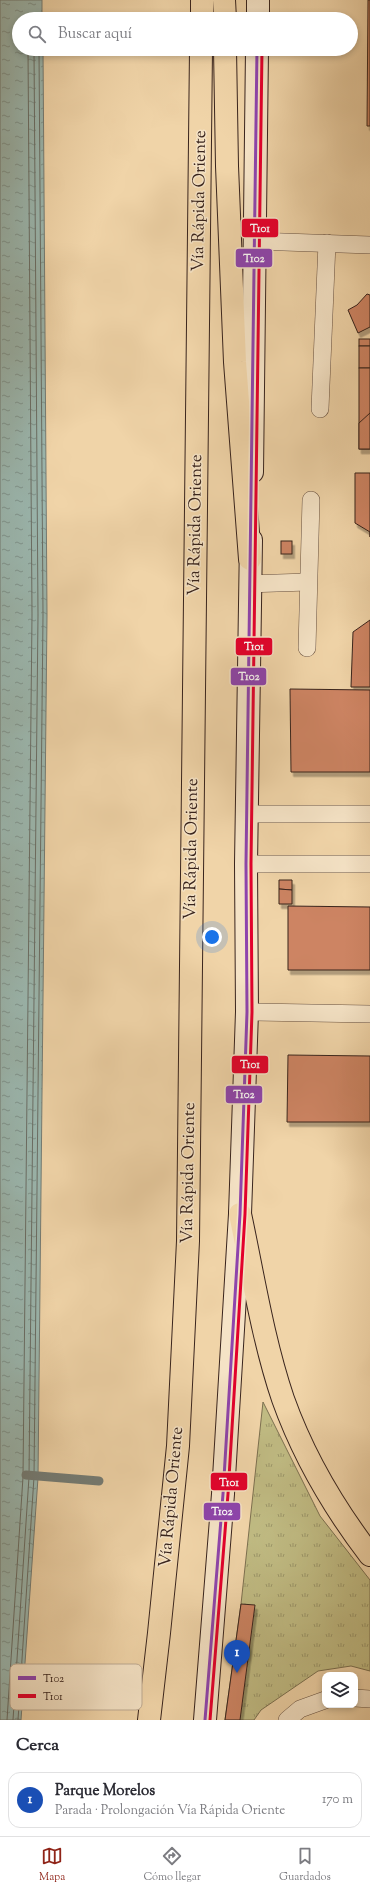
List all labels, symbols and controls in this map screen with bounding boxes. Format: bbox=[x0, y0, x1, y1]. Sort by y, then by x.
search box bbox=[12, 12, 358, 56]
icon: search bbox=[26, 23, 48, 45]
text: Buscar aquí bbox=[58, 24, 132, 45]
street label: Vía Rápida Oriente bbox=[187, 130, 213, 272]
line badge: T101 bbox=[241, 218, 279, 238]
text: T101 bbox=[249, 221, 270, 237]
line badge: T102 bbox=[235, 248, 273, 268]
text: T102 bbox=[242, 251, 265, 267]
street label: Vía Rápida Oriente bbox=[183, 454, 209, 596]
line badge: T101 bbox=[235, 637, 273, 656]
text: T101 bbox=[243, 639, 264, 655]
line badge: T102 bbox=[230, 667, 267, 686]
text: T102 bbox=[237, 669, 260, 685]
street label: Vía Rápida Oriente bbox=[179, 778, 205, 920]
your location bbox=[202, 927, 222, 947]
line badge: T101 bbox=[231, 1055, 269, 1074]
text: T101 bbox=[239, 1057, 260, 1073]
line badge: T102 bbox=[225, 1085, 263, 1104]
text: T102 bbox=[232, 1087, 255, 1103]
street label: Vía Rápida Oriente bbox=[176, 1102, 202, 1244]
street label: Vía Rápida Oriente bbox=[154, 1426, 190, 1568]
line badge: T101 bbox=[210, 1472, 248, 1491]
text: T101 bbox=[218, 1475, 239, 1491]
line badge: T102 bbox=[203, 1502, 241, 1521]
text: T102 bbox=[210, 1504, 233, 1520]
pin: 1 bbox=[224, 1640, 250, 1673]
legend bbox=[10, 1664, 142, 1710]
text: T102 bbox=[43, 1671, 64, 1687]
map controls bbox=[322, 1672, 358, 1708]
button: layers bbox=[322, 1672, 358, 1708]
text: T101 bbox=[43, 1689, 63, 1705]
text: Cerca bbox=[16, 1734, 59, 1758]
text: Parque Morelos bbox=[55, 1781, 155, 1802]
text: 1 bbox=[28, 1791, 32, 1809]
text: 170 m bbox=[322, 1791, 353, 1809]
text: Parada · Prolongación Vía Rápida Oriente bbox=[55, 1802, 285, 1820]
tab: Mapa bbox=[39, 1845, 65, 1885]
tab: Cómo llegar bbox=[143, 1845, 201, 1885]
tab: Guardados bbox=[279, 1845, 331, 1885]

